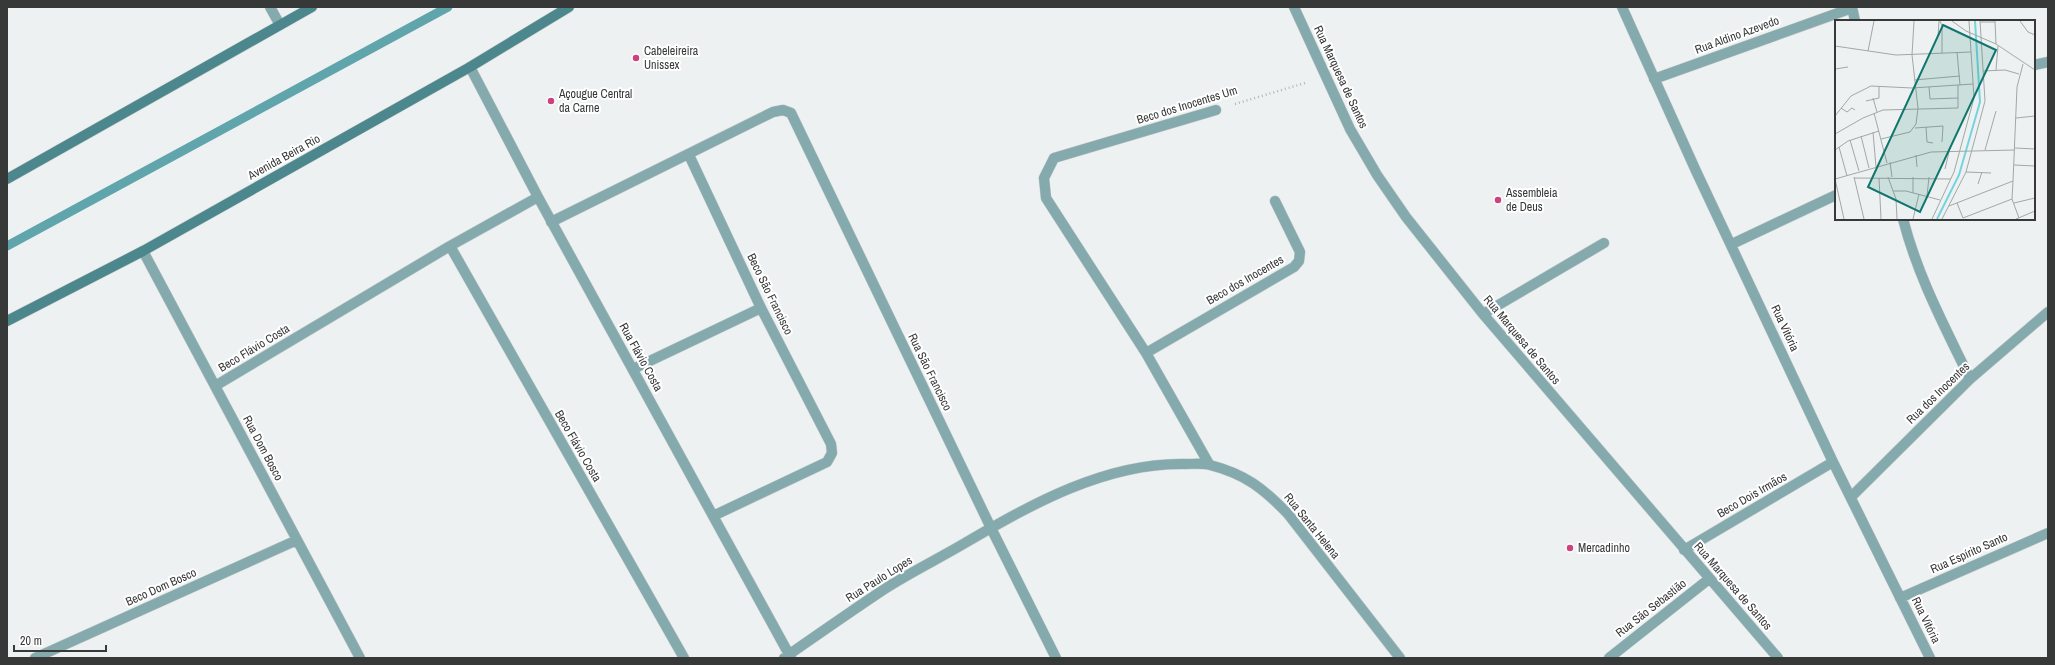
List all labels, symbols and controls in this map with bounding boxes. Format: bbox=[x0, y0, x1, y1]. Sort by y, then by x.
street label: Rua Aldino Azevedo bbox=[1693, 12, 1781, 58]
inset map bbox=[1835, 20, 2035, 220]
street label: Rua Marquesa de Santos bbox=[1310, 23, 1372, 131]
place label: Cabeleireira Unissex bbox=[644, 43, 699, 73]
marker: Cabeleireira Unissex bbox=[631, 53, 641, 63]
street label: Beco dos Inocentes Um bbox=[1135, 82, 1239, 128]
place label: Açougue Central da Carne bbox=[558, 86, 632, 116]
marker: Açougue Central da Carne bbox=[546, 96, 556, 106]
street label: Avenida Beira Rio bbox=[244, 131, 323, 184]
place label: Assembleia de Deus bbox=[1505, 185, 1558, 215]
marker: Assembleia de Deus bbox=[1493, 195, 1503, 205]
street label: Beco São Francisco bbox=[743, 251, 797, 337]
street label: Beco dos Inocentes bbox=[1204, 251, 1286, 309]
street label: Rua Marquesa de Santos bbox=[1480, 292, 1564, 388]
street label: Rua Vitória bbox=[1767, 302, 1803, 354]
street label: Beco Flávio Costa bbox=[215, 320, 293, 376]
street label: Rua Flávio Costa bbox=[616, 320, 667, 395]
street label: Rua São Francisco bbox=[904, 331, 956, 413]
street label: Rua dos Inocentes bbox=[1903, 359, 1973, 427]
street label: Beco Flávio Costa bbox=[551, 407, 605, 485]
street label: Rua Dom Bosco bbox=[239, 413, 287, 483]
street label: Beco Dois Irmãos bbox=[1714, 468, 1790, 521]
street label: Rua Santa Helena bbox=[1280, 490, 1344, 563]
street label: Rua Espírito Santo bbox=[1928, 529, 2010, 577]
street label: Rua Marquesa de Santos bbox=[1690, 539, 1776, 633]
place label: Mercadinho bbox=[1578, 540, 1630, 556]
marker: Mercadinho bbox=[1565, 543, 1575, 553]
street label: Rua Paulo Lopes bbox=[843, 552, 915, 606]
street label: Beco Dom Bosco bbox=[123, 564, 199, 610]
street label: Rua São Sebastião bbox=[1612, 575, 1690, 641]
street label: Rua Vitória bbox=[1908, 594, 1944, 646]
scale bar bbox=[14, 627, 106, 653]
text: 20 m bbox=[20, 633, 42, 649]

